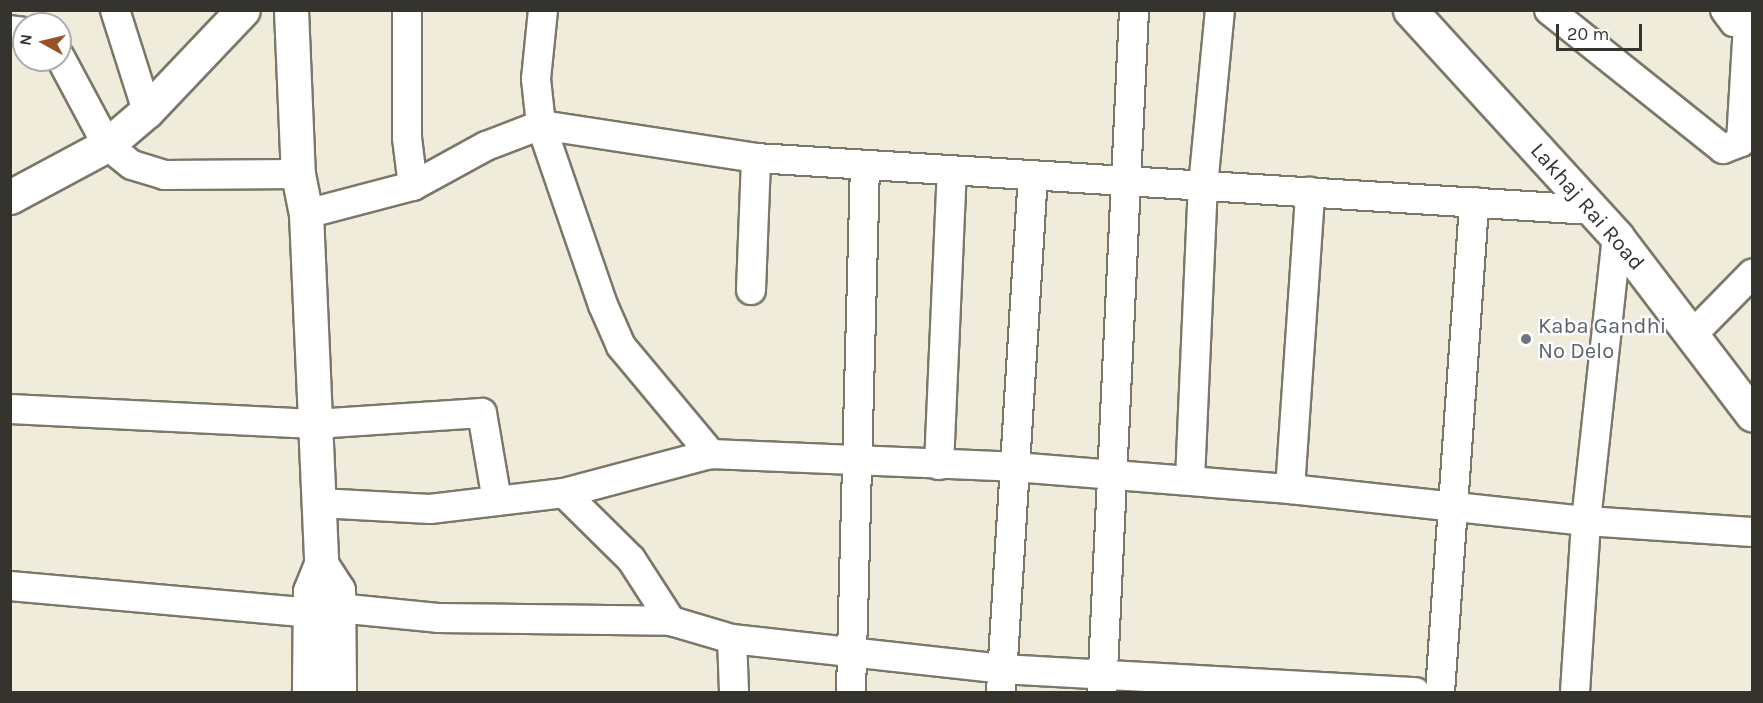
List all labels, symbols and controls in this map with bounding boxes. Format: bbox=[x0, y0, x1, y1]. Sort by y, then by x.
north arrow bbox=[12, 12, 72, 72]
scale bar bbox=[1559, 12, 1644, 50]
text: 20 m bbox=[1567, 23, 1609, 45]
text: N bbox=[15, 33, 36, 47]
street label: Lakhaj Rai Road bbox=[1524, 138, 1650, 276]
place label: Kaba Gandhi No Delo bbox=[1538, 313, 1666, 364]
marker: Kaba Gandhi No Delo bbox=[1519, 332, 1533, 346]

